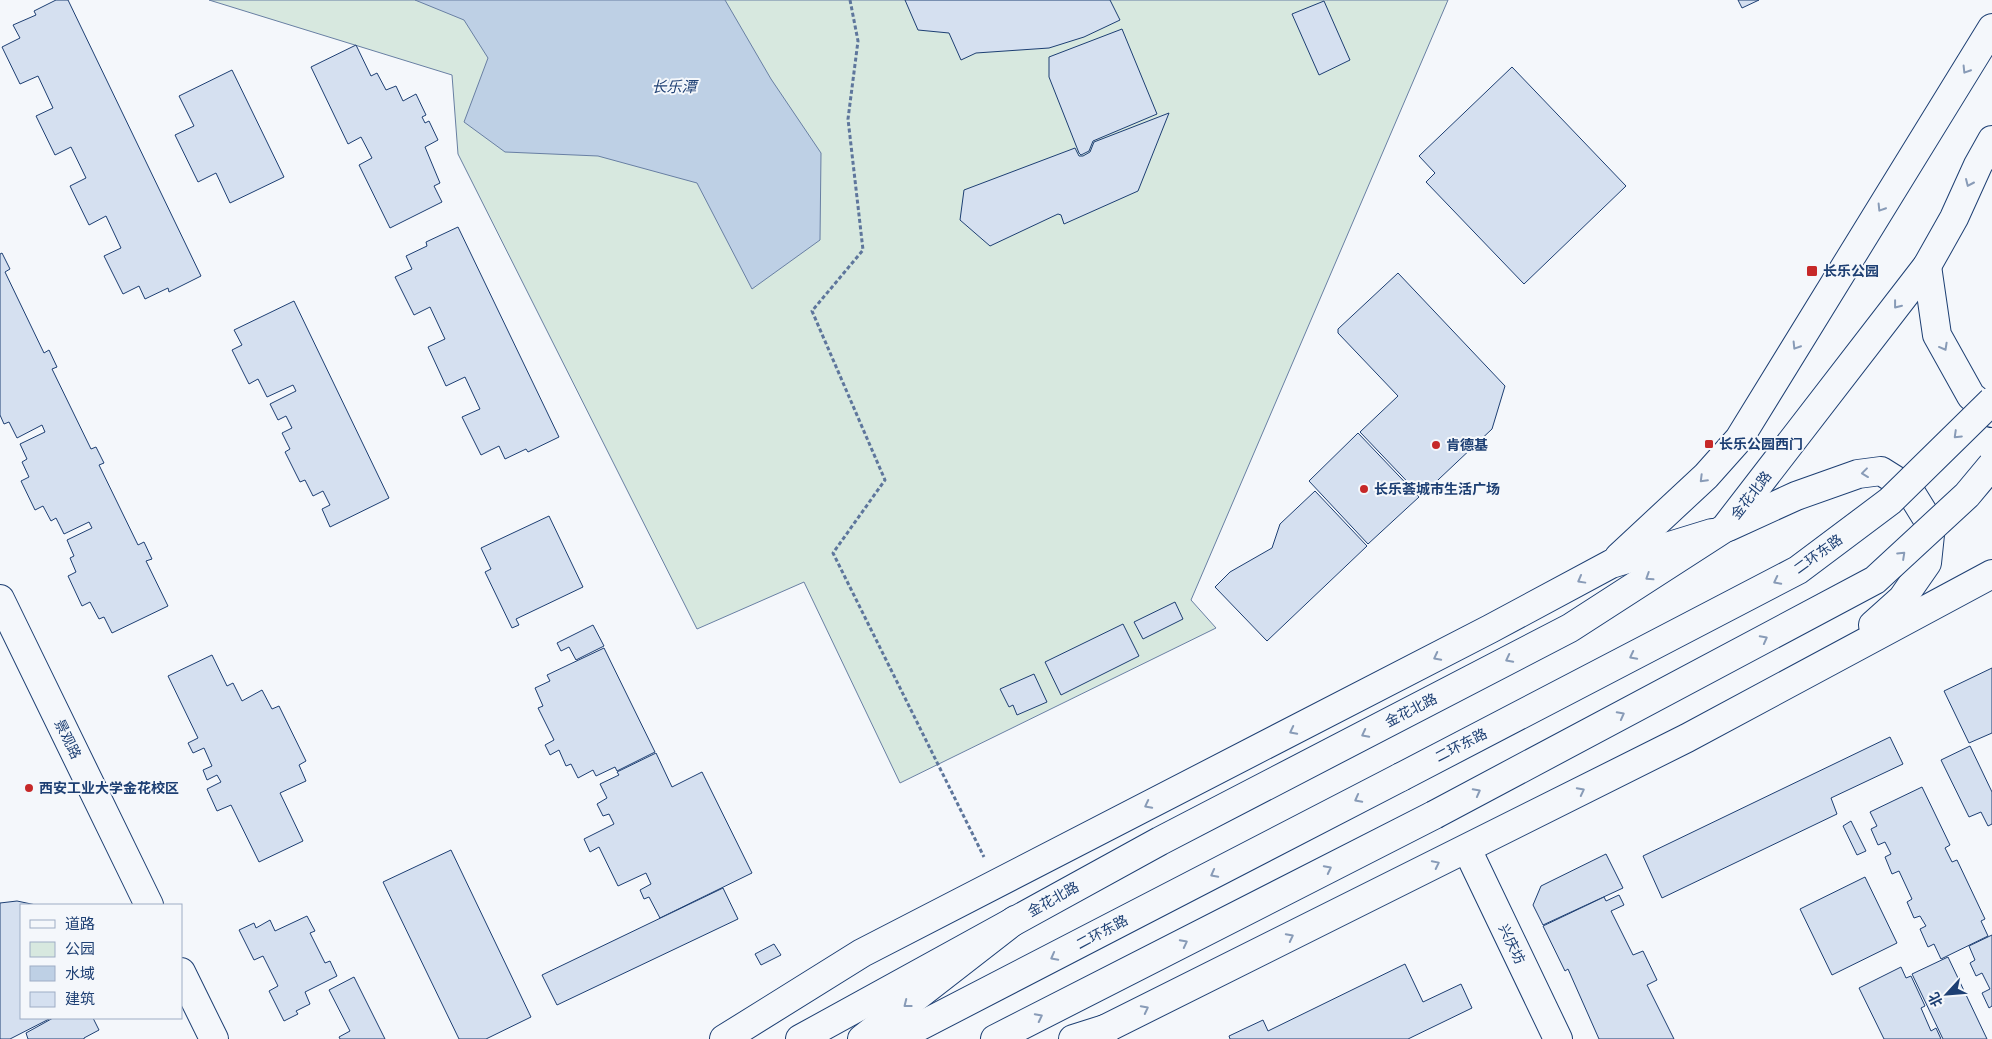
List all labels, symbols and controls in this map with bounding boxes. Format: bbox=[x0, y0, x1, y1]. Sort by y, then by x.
one-way arrow bbox=[1963, 64, 1973, 73]
water label: 长乐潭 bbox=[651, 76, 699, 97]
one-way arrow bbox=[1965, 178, 1976, 187]
one-way arrow bbox=[1878, 203, 1888, 212]
place label: 长乐公园 bbox=[1823, 262, 1879, 280]
marker: 长乐公园 bbox=[1805, 264, 1819, 278]
one-way arrow bbox=[1894, 299, 1903, 309]
one-way arrow bbox=[1793, 341, 1803, 350]
one-way arrow bbox=[1938, 342, 1948, 351]
one-way arrow bbox=[1954, 430, 1963, 439]
place label: 长乐公园西门 bbox=[1719, 435, 1803, 453]
place label: 肯德基 bbox=[1446, 436, 1488, 454]
marker: 长乐公园西门 bbox=[1703, 438, 1715, 450]
marker: 肯德基 bbox=[1430, 439, 1442, 451]
street label: 金花北路 bbox=[1727, 467, 1775, 523]
one-way arrow bbox=[1861, 467, 1869, 478]
one-way arrow bbox=[1700, 473, 1709, 482]
place label: 长乐荟城市生活广场 bbox=[1374, 480, 1500, 498]
marker: 长乐荟城市生活广场 bbox=[1358, 483, 1370, 495]
street label: 二环东路 bbox=[1790, 530, 1846, 578]
one-way arrow bbox=[1896, 552, 1905, 561]
one-way arrow bbox=[1645, 571, 1654, 580]
one-way arrow bbox=[1577, 574, 1586, 584]
one-way arrow bbox=[1773, 575, 1782, 585]
one-way arrow bbox=[1759, 635, 1768, 645]
one-way arrow bbox=[1629, 650, 1638, 660]
one-way arrow bbox=[1434, 651, 1443, 661]
one-way arrow bbox=[1505, 653, 1514, 663]
street label: 金花北路 bbox=[1382, 689, 1440, 731]
one-way arrow bbox=[1615, 712, 1624, 722]
street label: 景观路 bbox=[51, 716, 85, 762]
street label: 二环东路 bbox=[1432, 724, 1490, 766]
one-way arrow bbox=[1289, 725, 1298, 735]
one-way arrow bbox=[1361, 728, 1370, 738]
place label: 西安工业大学金花校区 bbox=[39, 779, 179, 797]
marker: 西安工业大学金花校区 bbox=[23, 782, 35, 794]
one-way arrow bbox=[1576, 787, 1585, 797]
one-way arrow bbox=[1472, 788, 1481, 798]
one-way arrow bbox=[1354, 793, 1363, 803]
one-way arrow bbox=[1145, 799, 1154, 809]
one-way arrow bbox=[1430, 860, 1439, 870]
one-way arrow bbox=[1323, 865, 1332, 875]
one-way arrow bbox=[1210, 868, 1219, 878]
street label: 金花北路 bbox=[1024, 878, 1082, 920]
legend bbox=[20, 904, 182, 1019]
street label: 二环东路 bbox=[1073, 911, 1131, 953]
text: 道路 bbox=[65, 913, 95, 934]
street label: 兴庆坊 bbox=[1495, 921, 1529, 967]
one-way arrow bbox=[1285, 933, 1294, 943]
text: 公园 bbox=[65, 938, 95, 959]
one-way arrow bbox=[1178, 939, 1187, 949]
one-way arrow bbox=[1050, 951, 1059, 961]
text: 水域 bbox=[65, 963, 95, 984]
north arrow bbox=[1922, 969, 1972, 1019]
text: 建筑 bbox=[65, 988, 95, 1009]
text: 北 bbox=[1924, 989, 1946, 1010]
one-way arrow bbox=[904, 998, 913, 1007]
one-way arrow bbox=[1140, 1005, 1149, 1015]
one-way arrow bbox=[1034, 1013, 1043, 1023]

